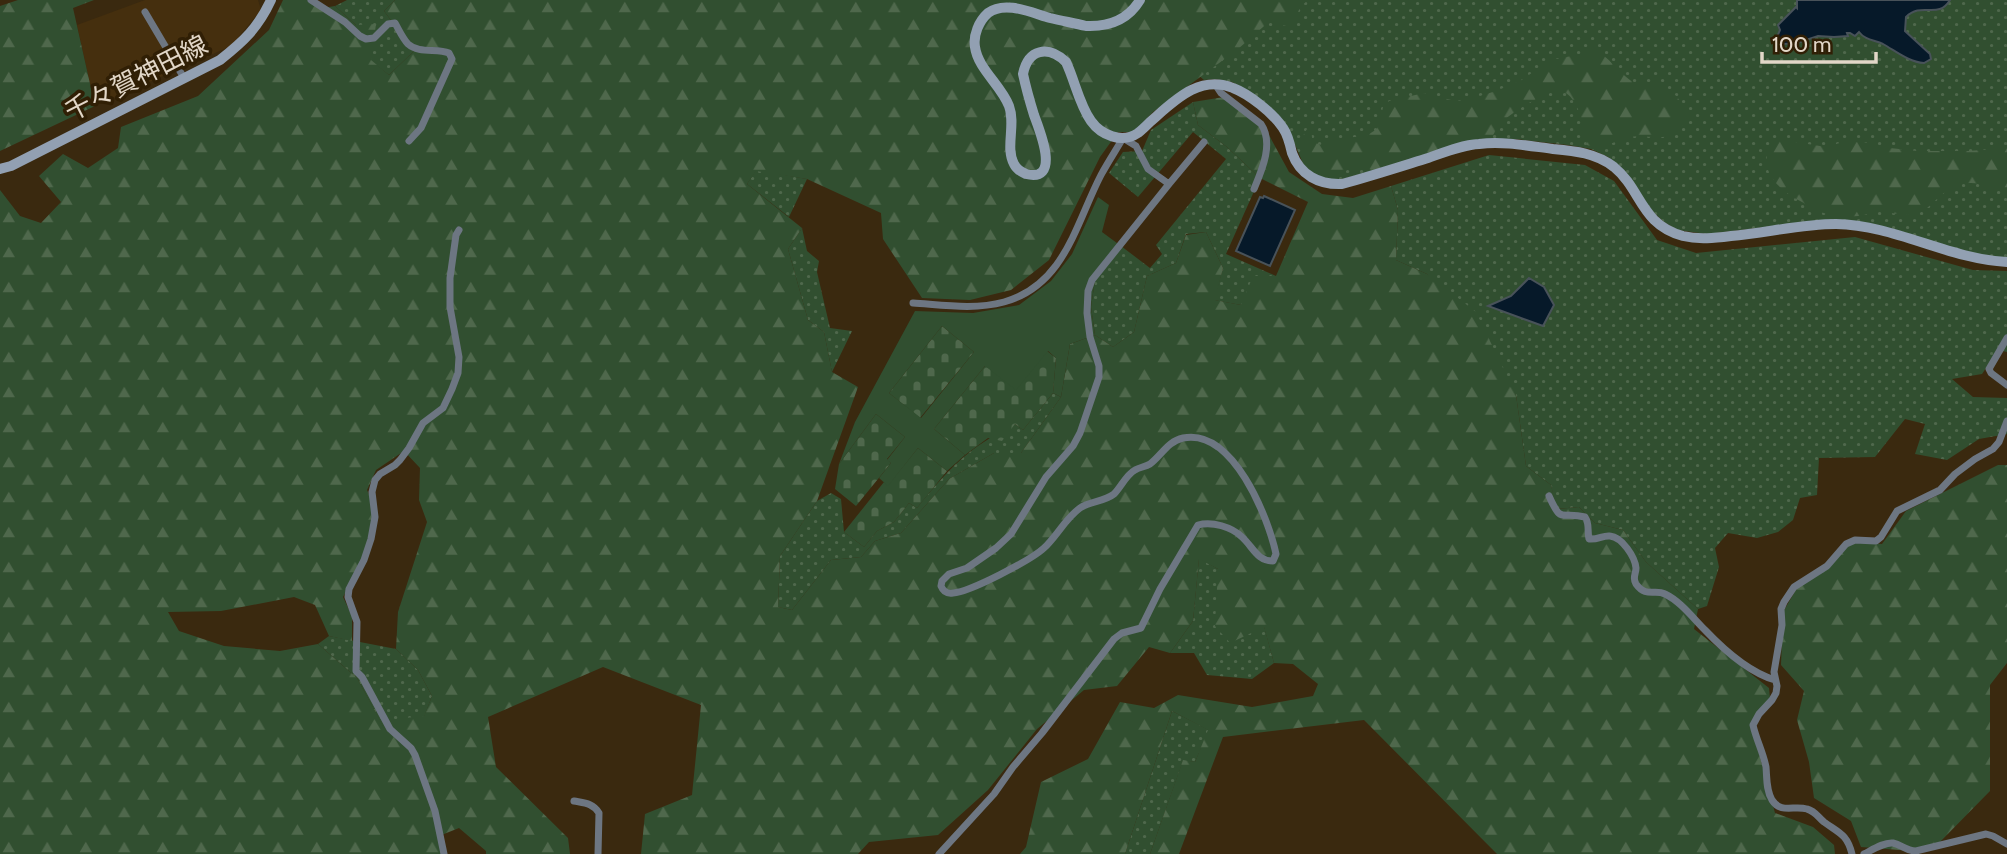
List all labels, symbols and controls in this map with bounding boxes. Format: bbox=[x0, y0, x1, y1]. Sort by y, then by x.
scale bar bbox=[1762, 21, 1876, 65]
street label: 千々賀神田線 bbox=[59, 28, 213, 128]
text: 100 m bbox=[1772, 32, 1831, 57]

